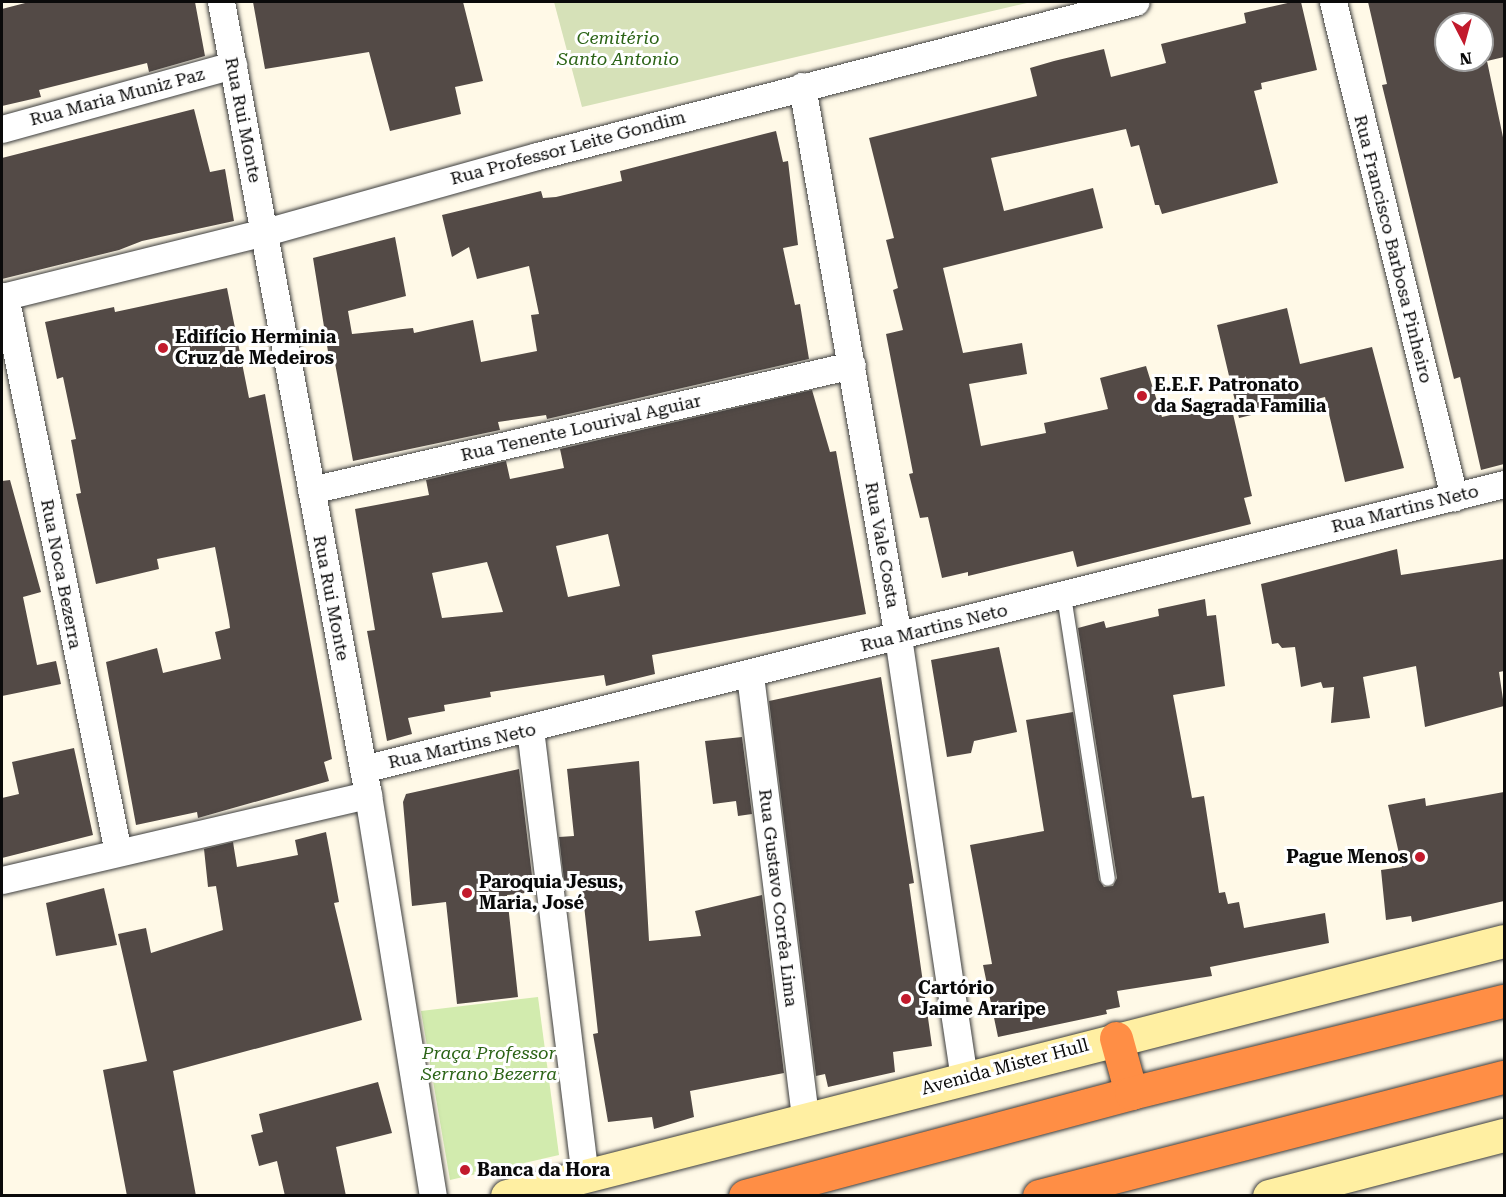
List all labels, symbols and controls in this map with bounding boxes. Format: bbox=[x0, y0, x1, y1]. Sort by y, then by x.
north arrow bbox=[1434, 12, 1494, 72]
park label: Cemitério Santo Antonio bbox=[557, 28, 679, 70]
text: N bbox=[1459, 48, 1473, 69]
street label: Rua Rui Monte bbox=[220, 55, 266, 185]
street label: Rua Maria Muniz Paz bbox=[27, 63, 207, 131]
street label: Rua Professor Leite Gondim bbox=[448, 106, 688, 190]
street label: Rua Francisco Barbosa Pinheiro bbox=[1349, 113, 1437, 385]
place label: Edifício Herminia Cruz de Medeiros bbox=[175, 327, 336, 370]
marker: Edifício Herminia Cruz de Medeiros bbox=[156, 341, 170, 355]
place label: E.E.F. Patronato da Sagrada Familia bbox=[1154, 375, 1326, 418]
marker: E.E.F. Patronato da Sagrada Familia bbox=[1135, 389, 1149, 403]
street label: Rua Tenente Lourival Aguiar bbox=[459, 390, 703, 466]
street label: Rua Vale Costa bbox=[860, 480, 904, 610]
street label: Rua Martins Neto bbox=[1329, 480, 1481, 538]
street label: Rua Noca Bezerra bbox=[36, 497, 86, 651]
street label: Rua Rui Monte bbox=[308, 533, 354, 663]
street label: Rua Martins Neto bbox=[858, 599, 1010, 657]
street label: Rua Martins Neto bbox=[386, 718, 538, 774]
street label: Rua Gustavo Corrêa Lima bbox=[754, 788, 802, 1008]
place label: Pague Menos bbox=[1286, 846, 1408, 868]
marker: Pague Menos bbox=[1413, 850, 1427, 864]
place label: Paroquia Jesus, Maria, José bbox=[479, 872, 624, 914]
marker: Paroquia Jesus, Maria, José bbox=[460, 886, 474, 900]
place label: Cartório Jaime Araripe bbox=[918, 978, 1046, 1020]
marker: Cartório Jaime Araripe bbox=[899, 992, 913, 1006]
street label: Avenida Mister Hull bbox=[919, 1034, 1091, 1100]
park label: Praça Professor Serrano Bezerra bbox=[421, 1043, 557, 1086]
place label: Banca da Hora bbox=[477, 1159, 610, 1181]
marker: Banca da Hora bbox=[458, 1163, 472, 1177]

